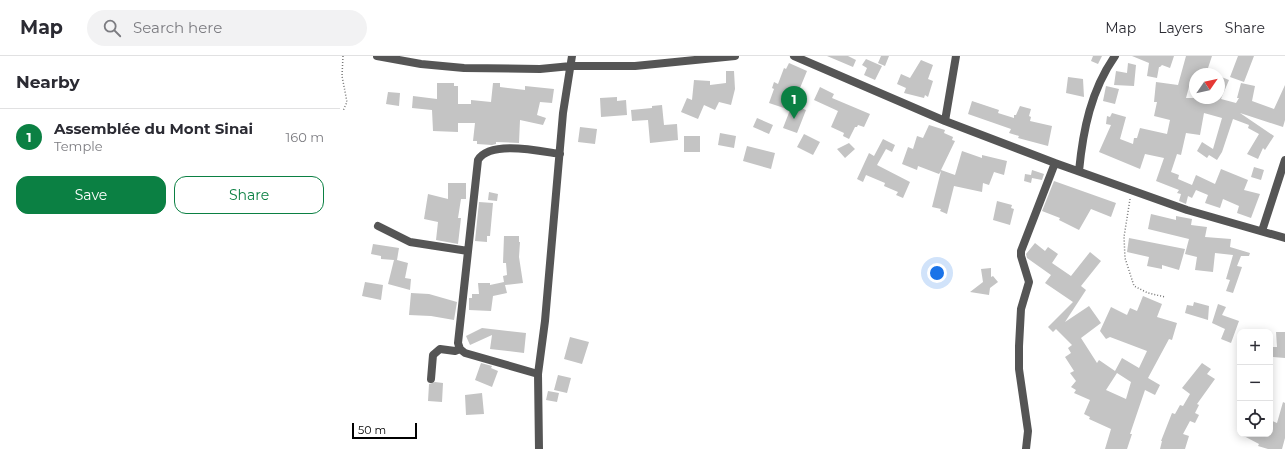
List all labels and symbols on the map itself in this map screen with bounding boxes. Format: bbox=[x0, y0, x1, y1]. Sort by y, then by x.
north arrow bbox=[1189, 68, 1225, 104]
pin: 1 bbox=[781, 86, 807, 119]
your location bbox=[927, 263, 947, 283]
scale bar bbox=[352, 421, 417, 440]

